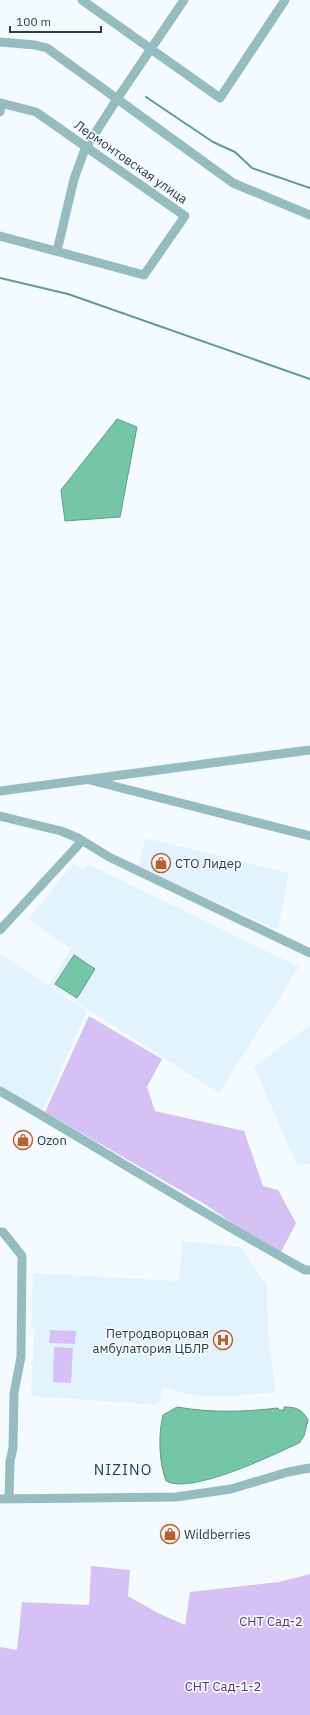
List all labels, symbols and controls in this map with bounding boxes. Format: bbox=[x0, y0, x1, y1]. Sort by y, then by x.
scale bar bbox=[10, 8, 101, 34]
text: 100 m bbox=[16, 14, 51, 29]
street label: Лермонтовская улица bbox=[71, 116, 191, 208]
shop icon: СТО Лидер bbox=[150, 852, 172, 874]
place label: СТО Лидер bbox=[175, 855, 241, 872]
shop icon: Ozon bbox=[12, 1129, 34, 1151]
place label: Ozon bbox=[37, 1132, 67, 1149]
place label: Петродворцовая амбулатория ЦБЛР bbox=[93, 1325, 209, 1357]
hospital icon: Петродворцовая амбулатория ЦБЛР bbox=[212, 1329, 234, 1351]
district label: NIZINO bbox=[94, 1460, 152, 1479]
shop icon: Wildberries bbox=[159, 1523, 181, 1545]
place label: Wildberries bbox=[184, 1526, 251, 1543]
park label: СНТ Сад-2 bbox=[239, 1613, 303, 1630]
park label: СНТ Сад-1-2 bbox=[185, 1678, 261, 1695]

